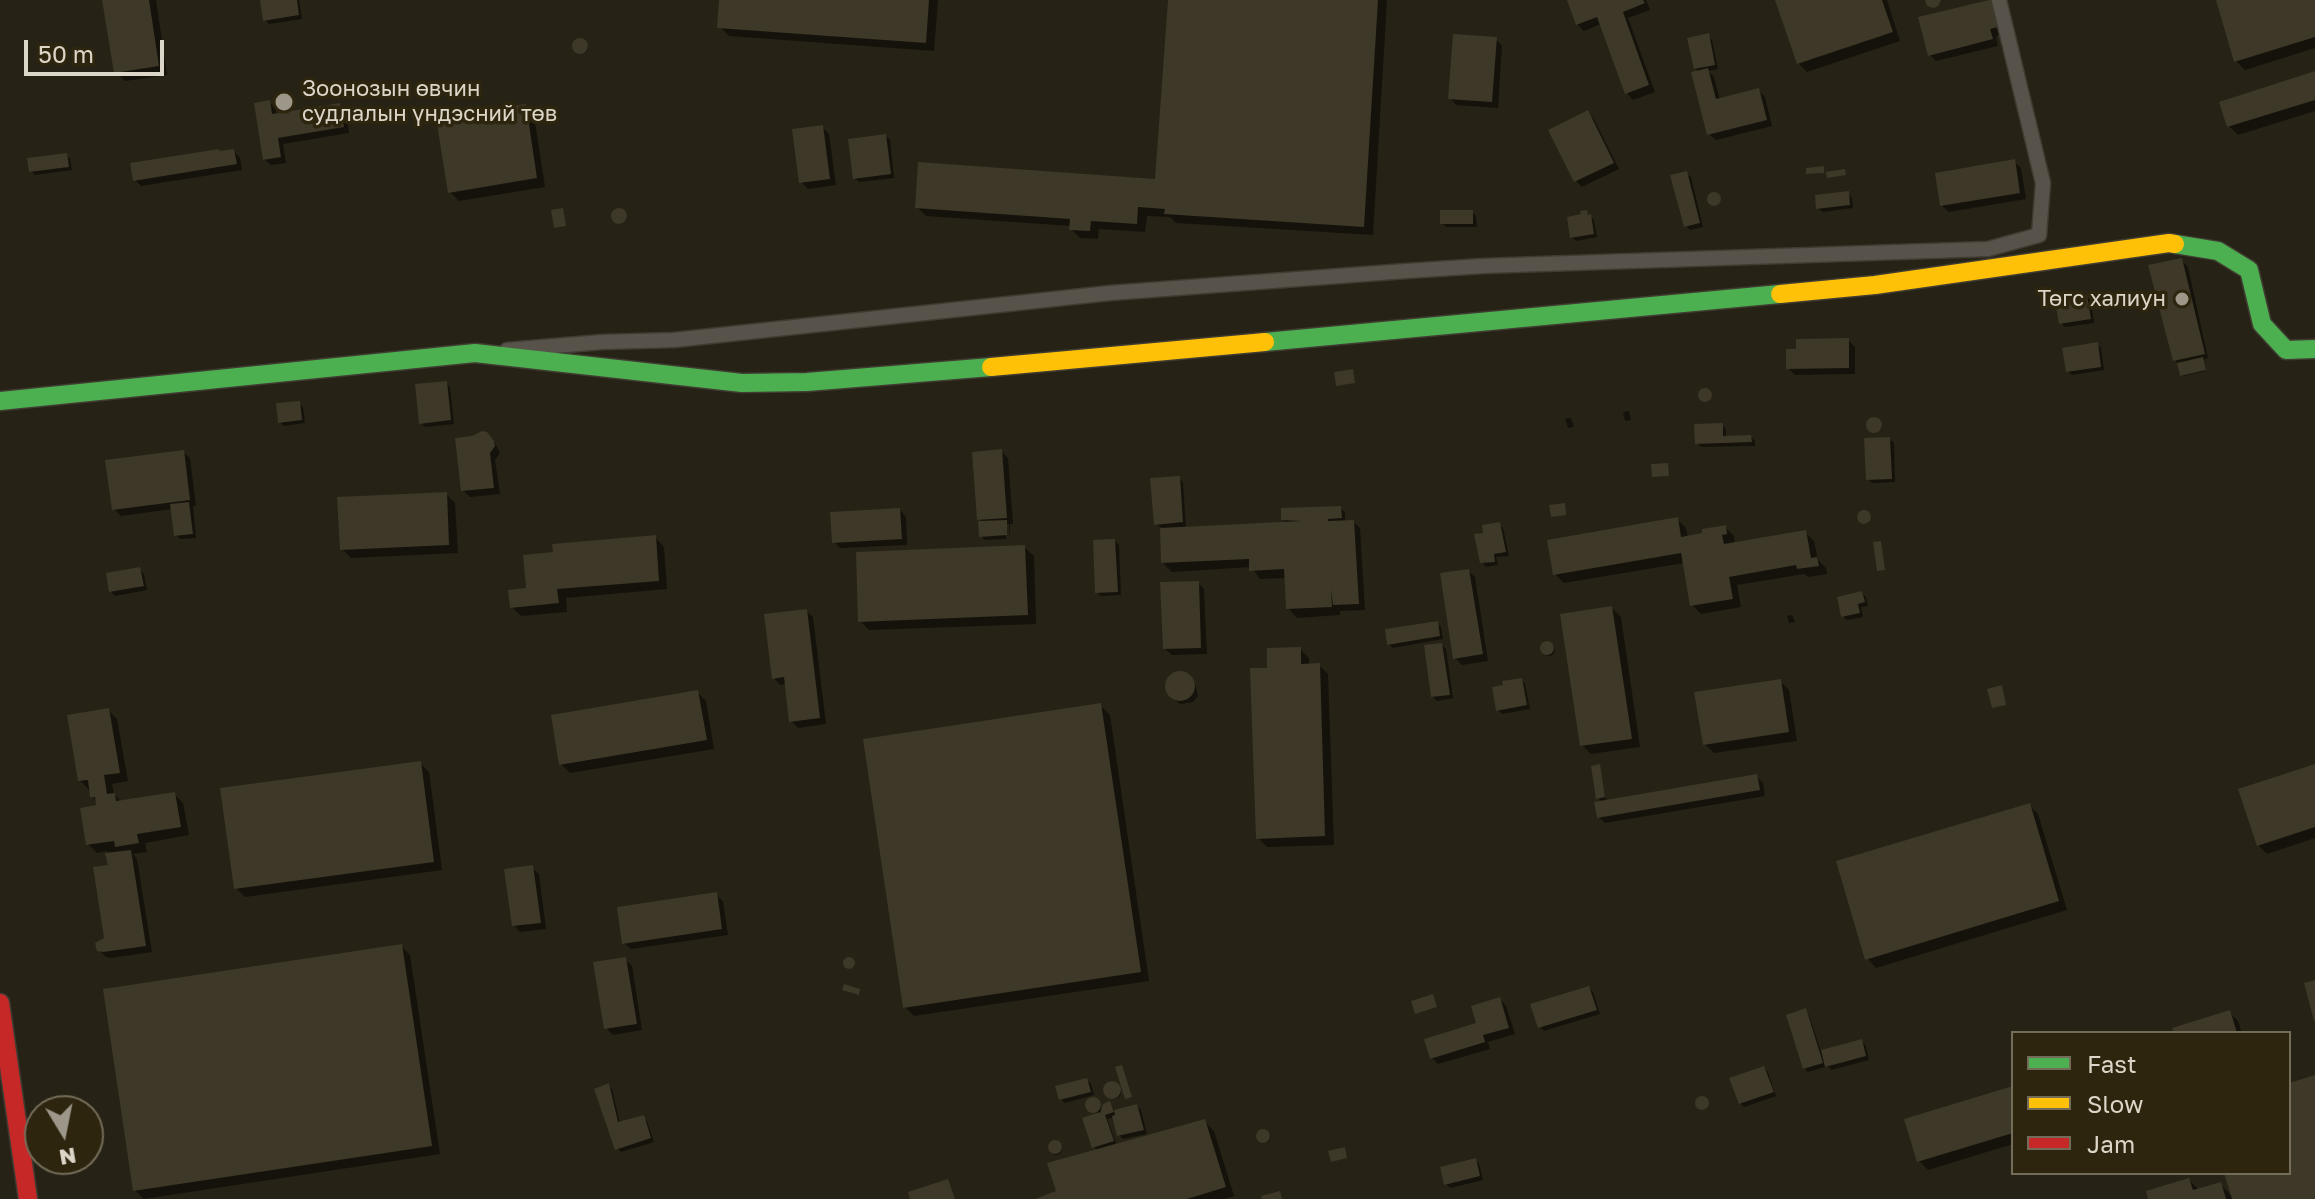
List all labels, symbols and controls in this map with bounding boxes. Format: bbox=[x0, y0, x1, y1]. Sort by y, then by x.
scale bar bbox=[28, 24, 168, 74]
text: 50 m bbox=[38, 39, 94, 68]
place label: Зоонозын өвчин судлалын үндэсний төв bbox=[302, 76, 557, 128]
marker: Зоонозын өвчин судлалын үндэсний төв bbox=[273, 91, 295, 113]
place label: Төгс халиун bbox=[2037, 286, 2166, 312]
marker: Төгс халиун bbox=[2173, 290, 2191, 308]
legend bbox=[2011, 1031, 2291, 1175]
text: Fast bbox=[2087, 1049, 2137, 1078]
text: Slow bbox=[2087, 1089, 2143, 1118]
north arrow bbox=[24, 1095, 104, 1175]
text: Jam bbox=[2087, 1129, 2135, 1158]
text: N bbox=[57, 1142, 78, 1172]

